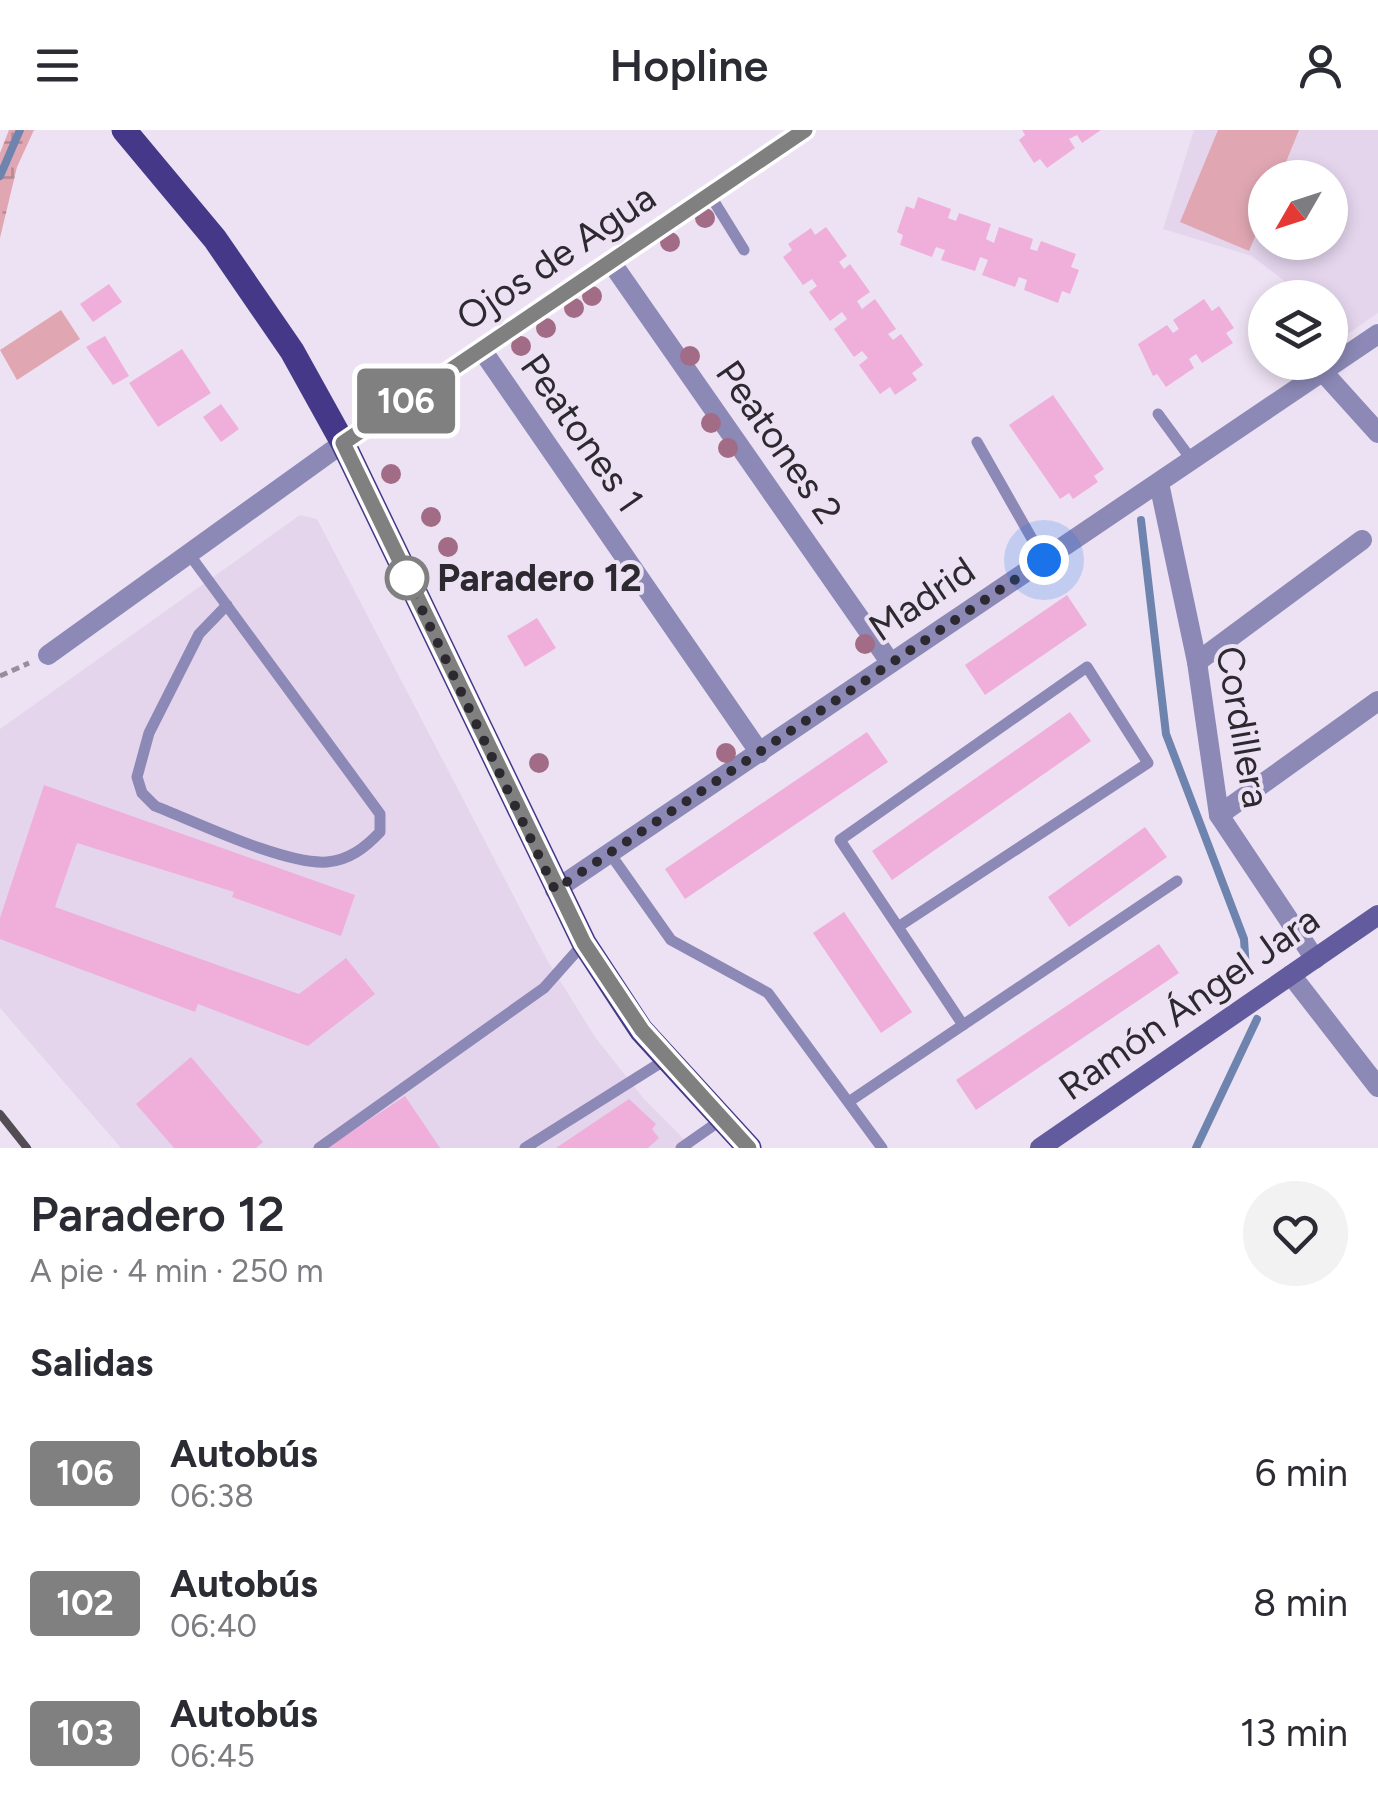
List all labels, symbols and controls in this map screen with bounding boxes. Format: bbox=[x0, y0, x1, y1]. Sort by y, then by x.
icon: menu bbox=[30, 38, 85, 93]
text: Hopline bbox=[610, 38, 768, 92]
icon: person bbox=[1293, 38, 1348, 93]
north arrow bbox=[1248, 160, 1348, 260]
map controls bbox=[1248, 160, 1348, 380]
street label: Ojos de Agua bbox=[448, 174, 664, 340]
button: layers bbox=[1248, 280, 1348, 380]
street label: Peatones 1 bbox=[511, 345, 653, 521]
street label: Peatones 2 bbox=[706, 352, 852, 532]
line badge: 106 bbox=[348, 368, 464, 434]
text: 106 bbox=[377, 380, 435, 422]
your location bbox=[1019, 535, 1069, 585]
street label: Madrid bbox=[860, 547, 984, 651]
place label: Paradero 12 bbox=[437, 555, 642, 601]
marker: Paradero 12 bbox=[386, 557, 428, 599]
street label: Cordillera bbox=[1206, 643, 1280, 811]
street label: Ramón Ángel Jara bbox=[1050, 896, 1328, 1110]
button: heart bbox=[1243, 1181, 1348, 1286]
text: Paradero 12 bbox=[30, 1185, 285, 1243]
text: A pie · 4 min · 250 m bbox=[30, 1252, 323, 1290]
text: Salidas bbox=[30, 1340, 153, 1386]
text: Autobús bbox=[170, 1431, 318, 1477]
text: 6 min bbox=[1255, 1450, 1348, 1496]
text: 106 bbox=[56, 1452, 114, 1494]
text: 06:38 bbox=[170, 1477, 254, 1515]
text: Autobús bbox=[170, 1561, 318, 1607]
text: 8 min bbox=[1253, 1580, 1348, 1626]
text: 102 bbox=[56, 1582, 114, 1624]
text: 06:40 bbox=[170, 1607, 257, 1645]
text: Autobús bbox=[170, 1691, 318, 1737]
text: 13 min bbox=[1240, 1710, 1348, 1756]
text: 103 bbox=[57, 1712, 113, 1754]
text: 06:45 bbox=[170, 1737, 255, 1775]

